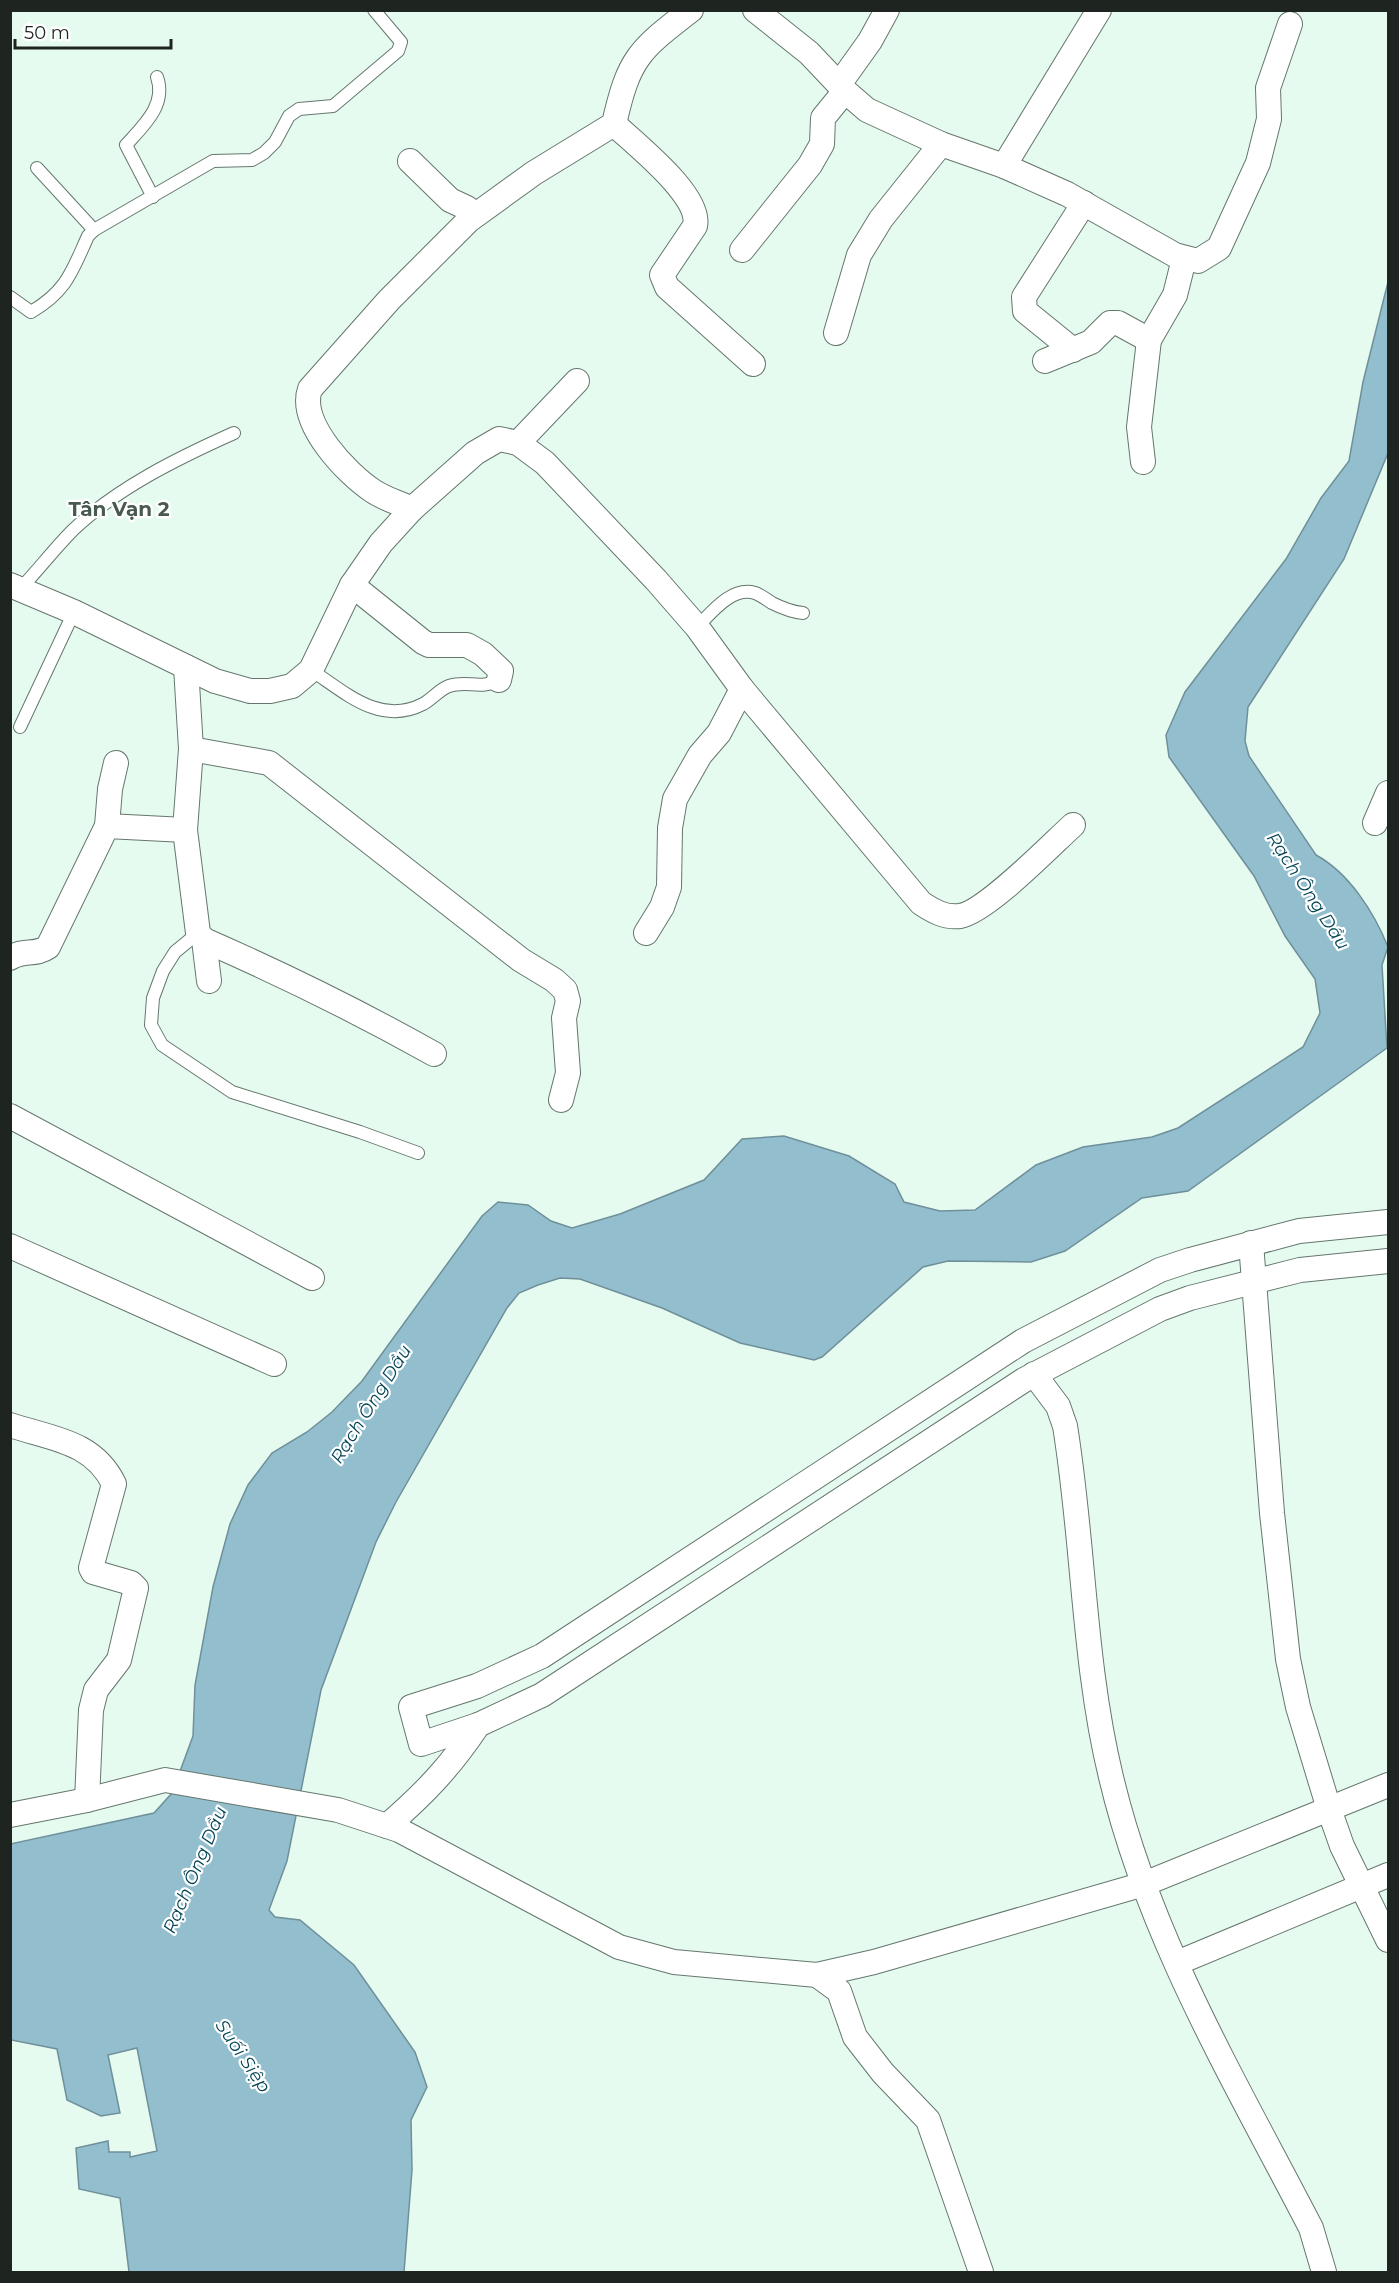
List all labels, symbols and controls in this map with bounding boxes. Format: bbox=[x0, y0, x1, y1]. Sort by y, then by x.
scale bar bbox=[15, 12, 171, 50]
text: 50 m bbox=[24, 22, 70, 44]
district label: Tân Vạn 2 bbox=[68, 497, 170, 521]
water label: Rạch Ông Dầu bbox=[1262, 828, 1354, 954]
water label: Rạch Ông Dầu bbox=[326, 1341, 416, 1467]
water label: Rạch Ông Dầu bbox=[158, 1803, 232, 1937]
water label: Suối Siệp bbox=[211, 2015, 275, 2097]

